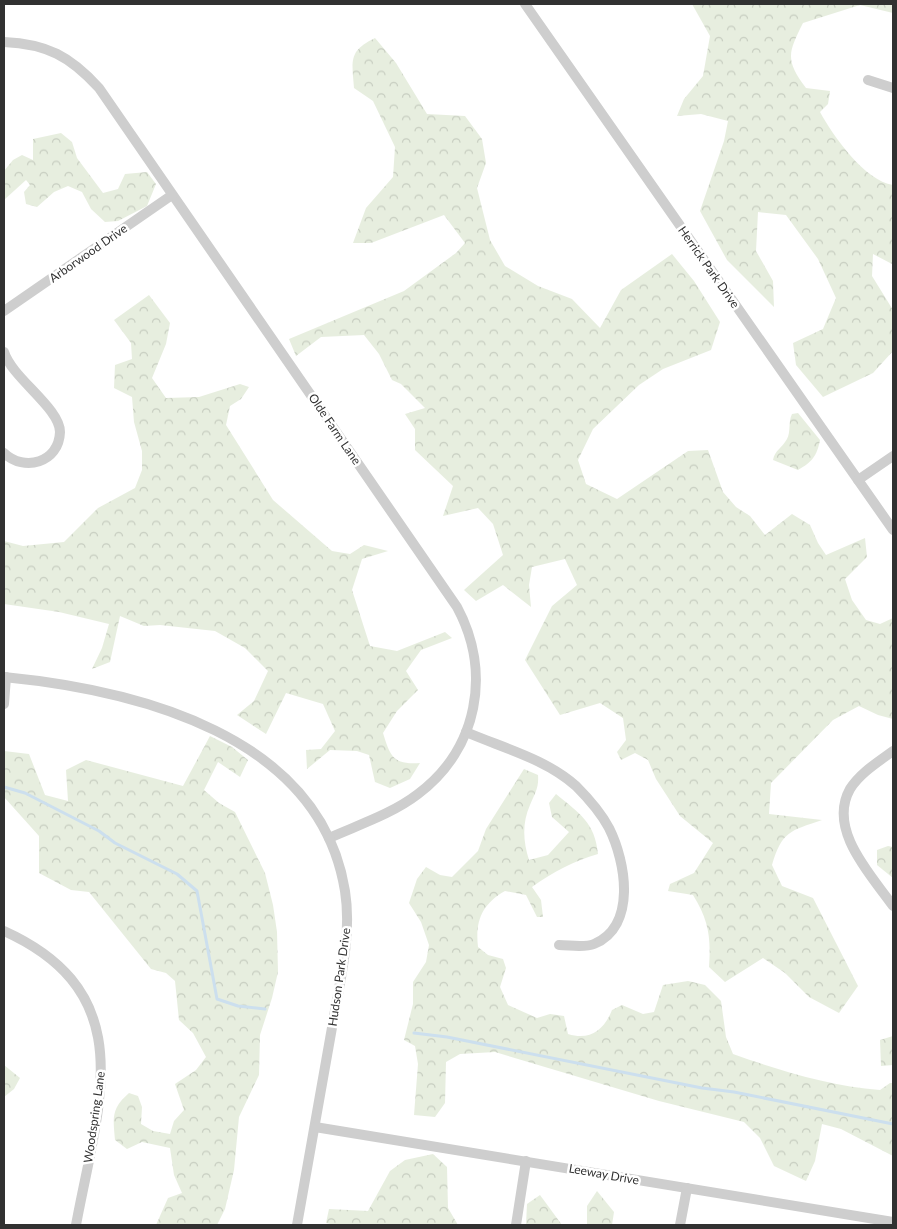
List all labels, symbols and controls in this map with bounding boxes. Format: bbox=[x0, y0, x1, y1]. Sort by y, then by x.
street label: Arborwood Drive bbox=[46, 221, 130, 285]
street label: Herrick Park Drive bbox=[675, 223, 743, 311]
street label: Olde Farm Lane bbox=[306, 390, 364, 468]
street label: Hudson Park Drive bbox=[325, 927, 353, 1027]
street label: Woodspring Lane bbox=[80, 1070, 108, 1164]
street label: Leeway Drive bbox=[568, 1160, 640, 1188]

